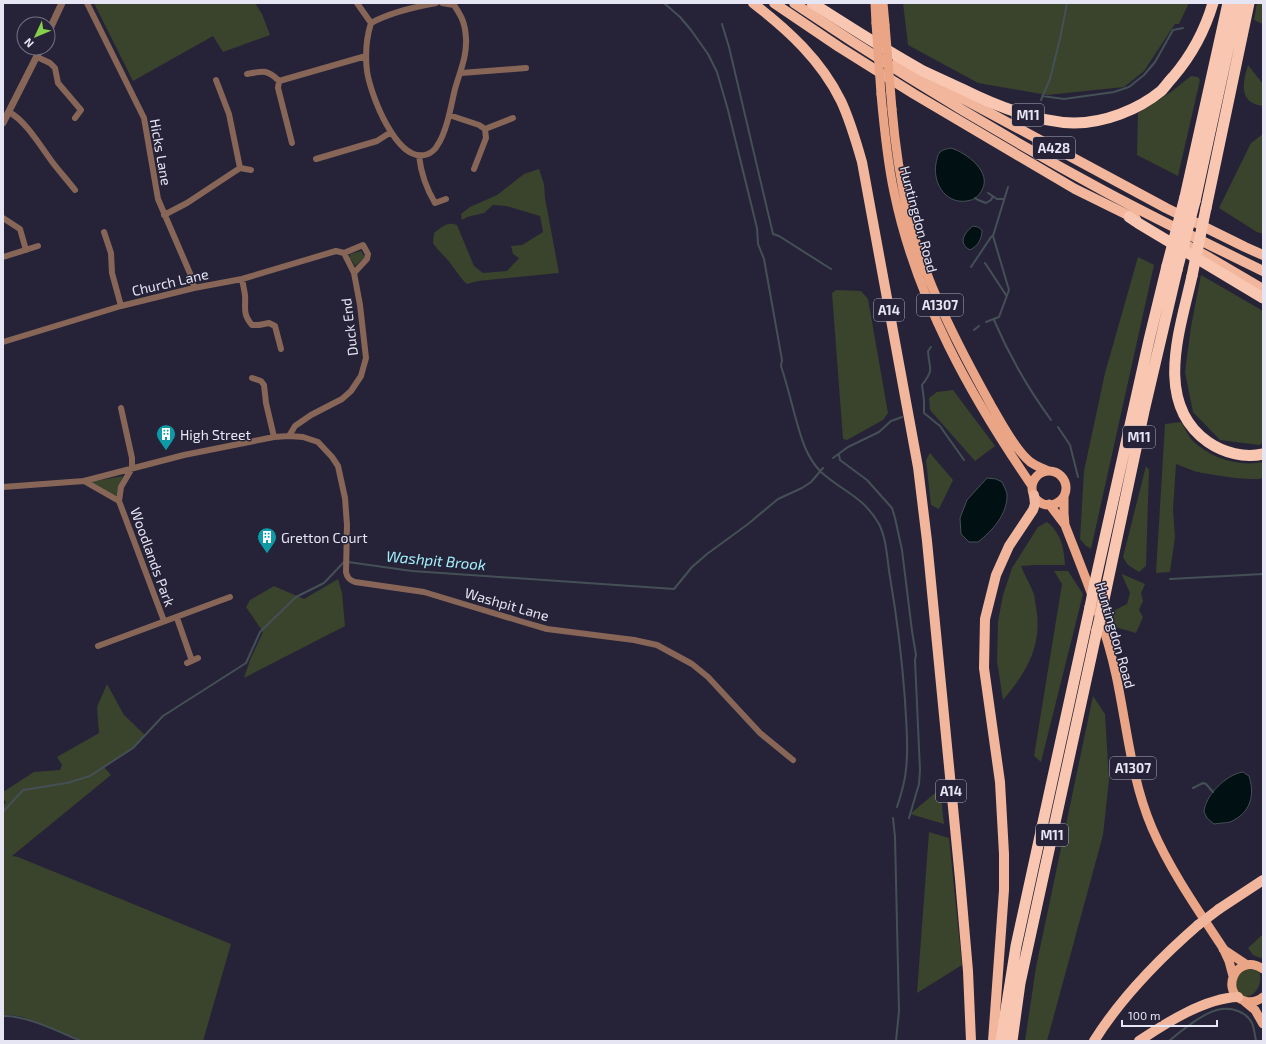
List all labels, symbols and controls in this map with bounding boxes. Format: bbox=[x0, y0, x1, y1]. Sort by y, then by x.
north arrow bbox=[16, 16, 56, 56]
text: N bbox=[21, 36, 36, 51]
road number: M11 bbox=[1012, 104, 1044, 126]
street label: Hicks Lane bbox=[147, 117, 175, 187]
road number: A428 bbox=[1033, 137, 1075, 159]
street label: Huntingdon Road bbox=[897, 164, 941, 274]
street label: Church Lane bbox=[130, 265, 210, 299]
road number: A1307 bbox=[917, 294, 963, 316]
street label: Duck End bbox=[337, 297, 361, 357]
road number: A14 bbox=[874, 299, 904, 321]
building icon: High Street bbox=[155, 423, 177, 451]
place label: High Street bbox=[180, 426, 251, 443]
road number: M11 bbox=[1123, 426, 1155, 448]
street label: Woodlands Park bbox=[127, 505, 179, 609]
building icon: Gretton Court bbox=[256, 526, 278, 554]
place label: Gretton Court bbox=[281, 529, 367, 546]
water label: Washpit Brook bbox=[385, 547, 487, 573]
street label: Huntingdon Road bbox=[1093, 580, 1139, 690]
street label: Washpit Lane bbox=[463, 584, 551, 624]
road number: A1307 bbox=[1110, 757, 1156, 779]
road number: A14 bbox=[936, 780, 966, 802]
road number: M11 bbox=[1036, 824, 1068, 846]
scale bar bbox=[1122, 1002, 1217, 1028]
text: 100 m bbox=[1128, 1008, 1160, 1022]

